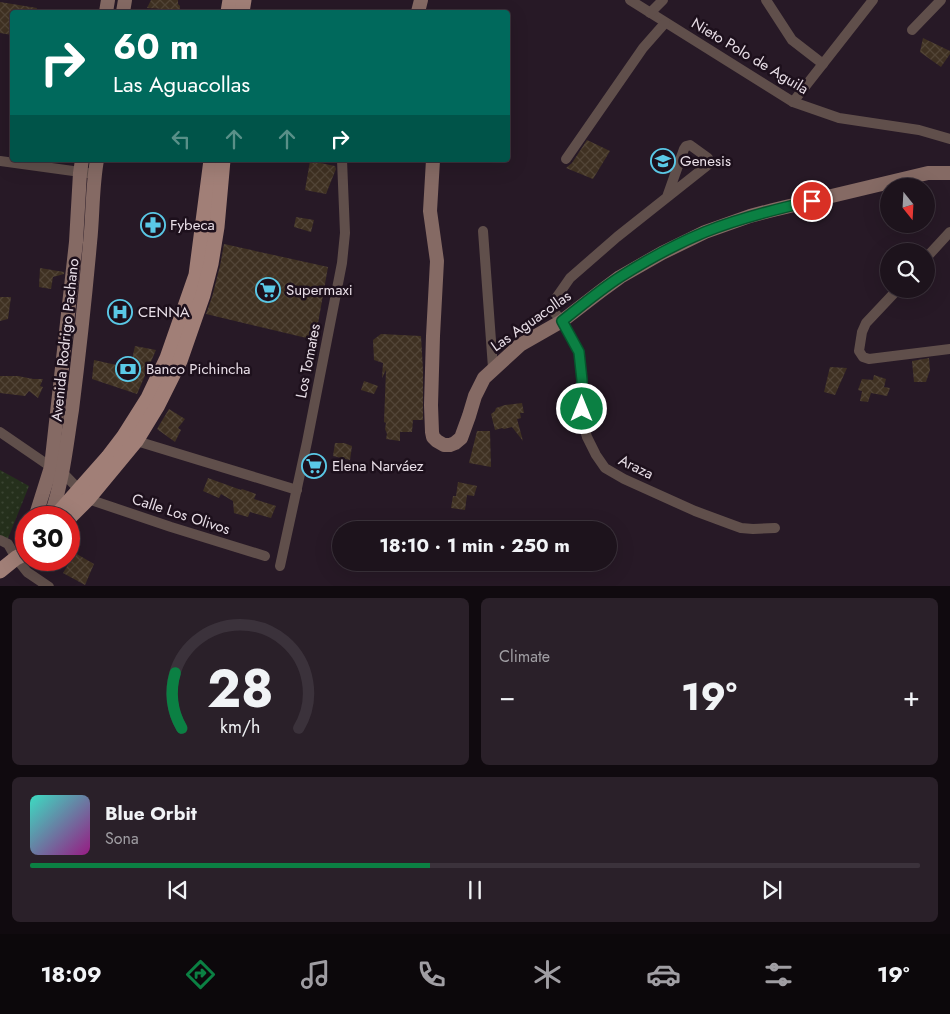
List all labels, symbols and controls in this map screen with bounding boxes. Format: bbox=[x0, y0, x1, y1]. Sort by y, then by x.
street label: Nieto Polo de Aguila bbox=[687, 12, 813, 100]
text: 60 m bbox=[113, 22, 199, 72]
icon: right bbox=[30, 30, 95, 95]
text: Las Aguacollas bbox=[113, 68, 250, 100]
icon: left bbox=[167, 125, 195, 153]
icon: ahead bbox=[220, 125, 248, 153]
icon: ahead bbox=[273, 125, 301, 153]
icon: right bbox=[326, 125, 354, 153]
school or university icon: Genesis bbox=[650, 148, 676, 174]
place label: Genesis bbox=[680, 150, 731, 172]
north arrow bbox=[880, 178, 935, 232]
map controls bbox=[880, 178, 935, 298]
pin bbox=[791, 180, 833, 222]
icon: arrive bbox=[798, 187, 826, 215]
pharmacy icon: Fybeca bbox=[140, 212, 166, 238]
place label: Fybeca bbox=[170, 214, 215, 236]
button: search bbox=[880, 243, 935, 298]
street label: Avenida Rodrigo Pachano bbox=[45, 257, 85, 423]
supermarket icon: Supermaxi bbox=[255, 277, 281, 303]
place label: Supermaxi bbox=[286, 279, 353, 301]
street label: Las Aguacollas bbox=[486, 285, 576, 357]
hospital icon: CENNA bbox=[107, 299, 133, 325]
place label: CENNA bbox=[138, 301, 190, 323]
street label: Los Tomates bbox=[290, 322, 326, 400]
bank icon: Banco Pichincha bbox=[115, 356, 141, 382]
place label: Banco Pichincha bbox=[146, 358, 251, 380]
position arrow bbox=[555, 382, 607, 434]
street label: Araza bbox=[615, 449, 657, 485]
supermarket icon: Elena Narváez bbox=[301, 453, 327, 479]
place label: Elena Narváez bbox=[332, 455, 424, 477]
street label: Calle Los Olivos bbox=[129, 488, 233, 540]
speed limit sign: 30 bbox=[15, 506, 80, 571]
text: 18:10 · 1 min · 250 m bbox=[379, 532, 570, 559]
text: Climate bbox=[499, 645, 550, 668]
text: 28 bbox=[207, 651, 274, 727]
text: 19° bbox=[681, 669, 737, 724]
text: − bbox=[499, 676, 516, 717]
text: + bbox=[903, 676, 920, 717]
text: km/h bbox=[220, 714, 261, 740]
text: Blue Orbit bbox=[105, 800, 197, 827]
text: Sona bbox=[105, 827, 139, 850]
icon: previous bbox=[164, 876, 192, 904]
icon: pause bbox=[461, 876, 489, 904]
icon: next bbox=[758, 876, 786, 904]
icon: directions bbox=[183, 957, 218, 992]
icon: music bbox=[298, 957, 333, 992]
icon: phone bbox=[414, 957, 449, 992]
icon: climate bbox=[530, 957, 565, 992]
icon: car bbox=[646, 957, 681, 992]
icon: filters bbox=[761, 957, 796, 992]
text: 18:09 bbox=[40, 958, 102, 990]
text: 19° bbox=[877, 958, 910, 990]

